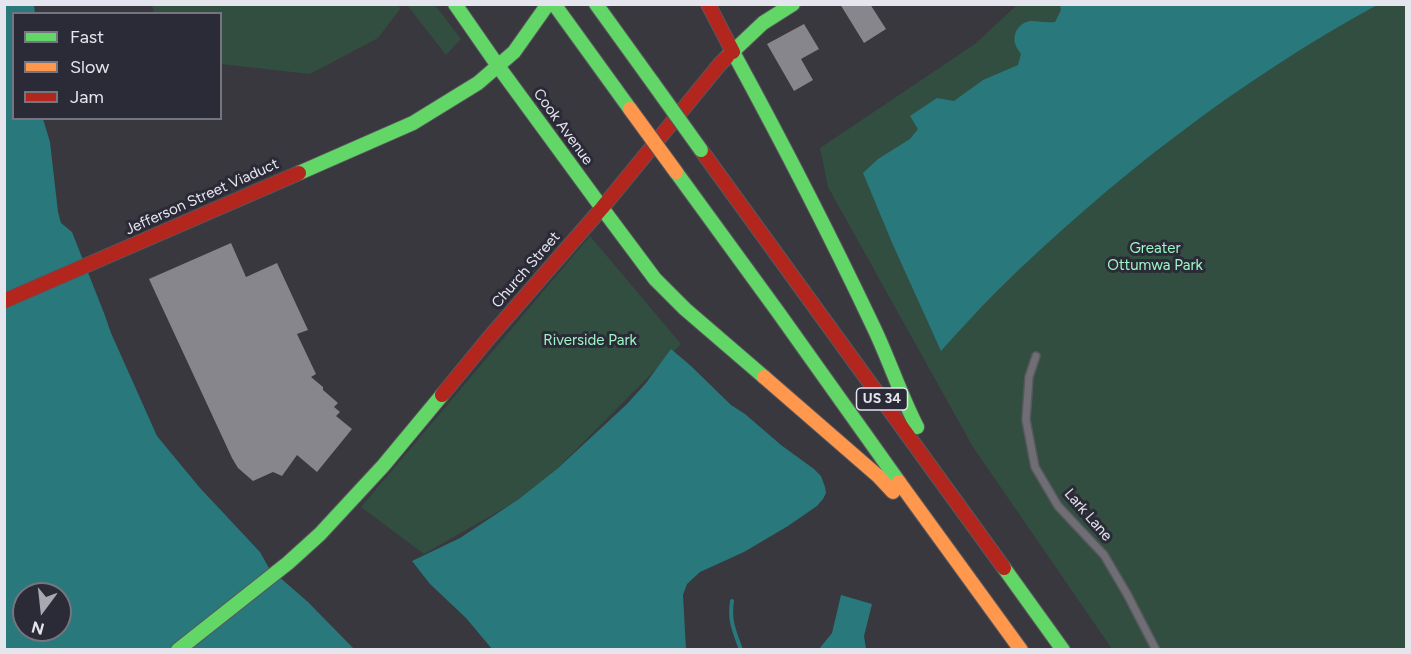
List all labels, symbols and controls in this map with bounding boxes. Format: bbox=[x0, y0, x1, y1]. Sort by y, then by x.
legend bbox=[12, 12, 222, 120]
text: Fast bbox=[70, 26, 104, 48]
text: Slow bbox=[70, 56, 109, 78]
street label: Cook Avenue bbox=[529, 85, 597, 169]
text: Jam bbox=[70, 86, 104, 108]
street label: Jefferson Street Viaduct bbox=[122, 155, 282, 239]
street label: Church Street bbox=[488, 228, 564, 312]
park label: Greater Ottumwa Park bbox=[1107, 240, 1203, 275]
park label: Riverside Park bbox=[543, 332, 637, 350]
road number: US 34 bbox=[856, 388, 908, 410]
street label: Lark Lane bbox=[1060, 485, 1116, 545]
north arrow bbox=[12, 582, 72, 642]
text: N bbox=[29, 617, 46, 639]

